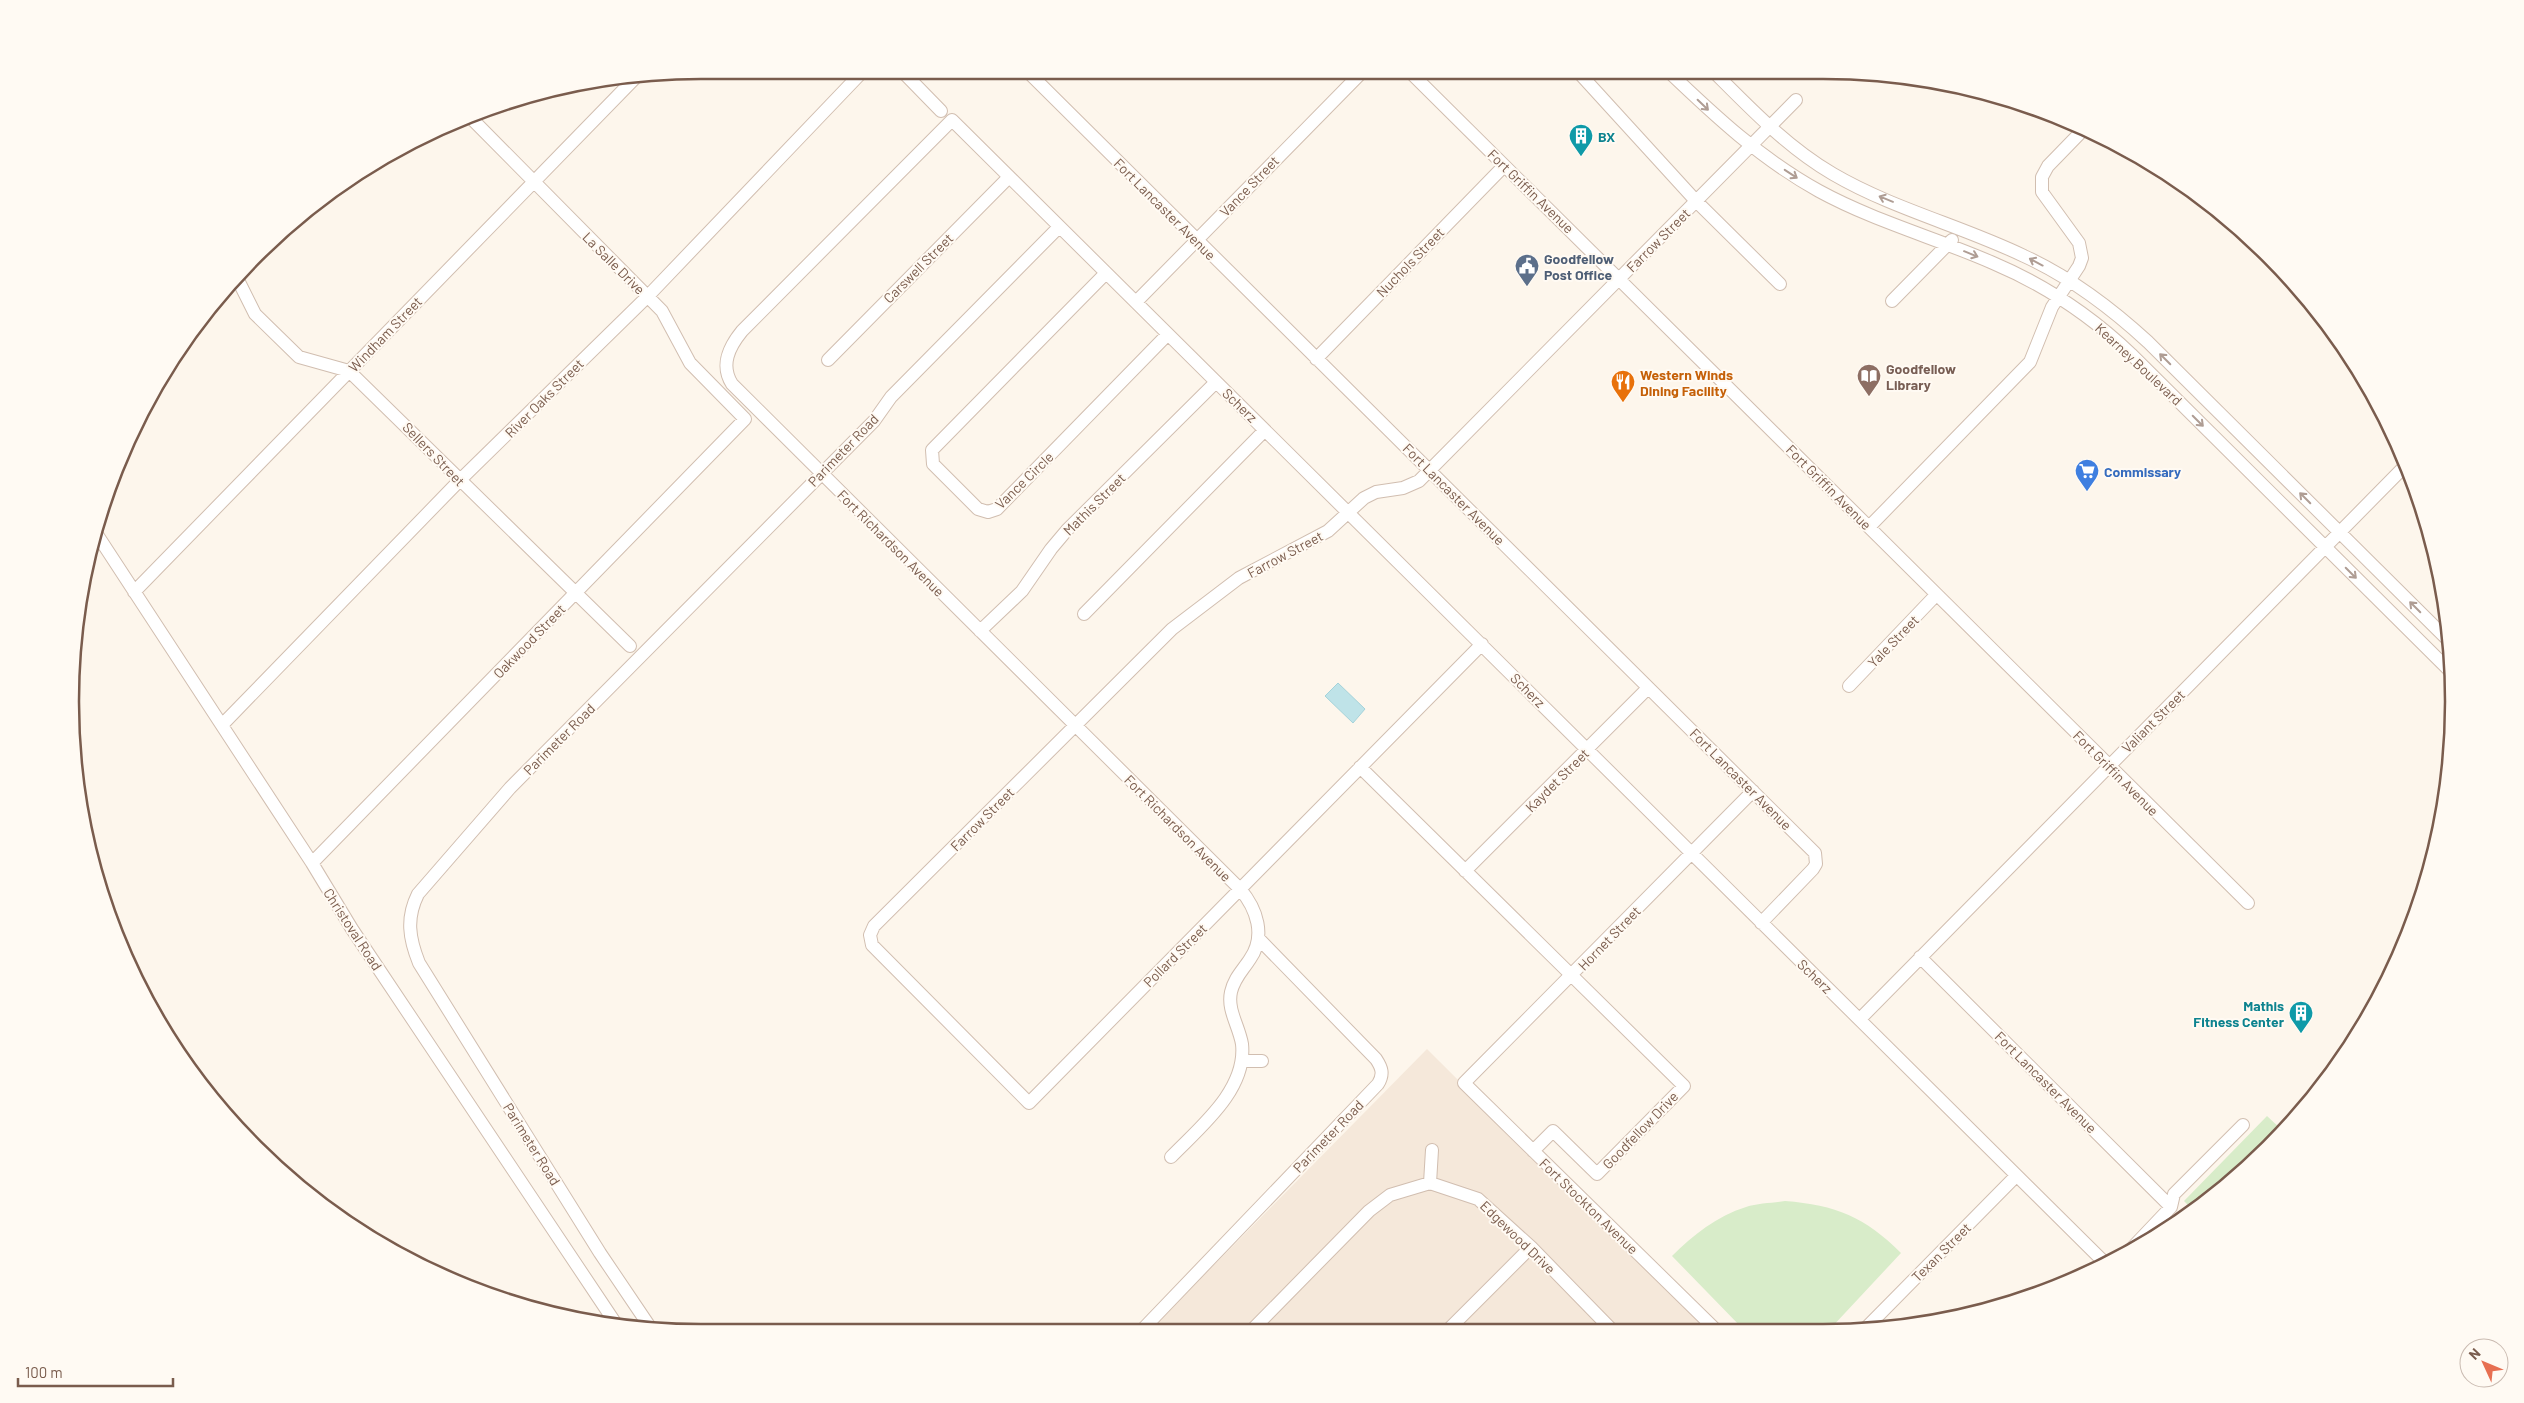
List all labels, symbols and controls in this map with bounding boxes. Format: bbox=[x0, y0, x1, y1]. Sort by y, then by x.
one-way arrow bbox=[1697, 99, 1710, 111]
building icon: BX bbox=[1568, 123, 1594, 157]
place label: BX bbox=[1598, 128, 1615, 145]
street label: Fort Griffin Avenue bbox=[1484, 145, 1578, 237]
street label: Vance Street bbox=[1216, 152, 1282, 220]
street label: Fort Lancaster Avenue bbox=[1111, 155, 1219, 263]
one-way arrow bbox=[1784, 169, 1798, 179]
one-way arrow bbox=[1879, 194, 1894, 203]
street label: Farrow Street bbox=[1623, 205, 1693, 275]
street label: Nuchols Street bbox=[1373, 224, 1447, 300]
street label: La Salle Drive bbox=[579, 228, 649, 298]
street label: Carswell Street bbox=[880, 230, 956, 306]
place label: Goodfellow Post Office bbox=[1544, 250, 1614, 283]
one-way arrow bbox=[1963, 250, 1978, 259]
public building icon: Goodfellow Post Office bbox=[1514, 253, 1540, 287]
one-way arrow bbox=[2029, 256, 2043, 266]
street label: Windham Street bbox=[345, 293, 425, 375]
street label: Kearney Boulevard bbox=[2092, 319, 2186, 409]
one-way arrow bbox=[2159, 353, 2171, 365]
street label: River Oaks Street bbox=[501, 355, 587, 441]
place label: Goodfellow Library bbox=[1886, 360, 1956, 393]
library icon: Goodfellow Library bbox=[1856, 363, 1882, 397]
place label: Western Winds Dining Facility bbox=[1640, 366, 1733, 399]
restaurant icon: Western Winds Dining Facility bbox=[1610, 369, 1636, 403]
street label: Scherz bbox=[1219, 384, 1261, 426]
street label: Parimeter Road bbox=[804, 410, 882, 490]
one-way arrow bbox=[2192, 415, 2205, 427]
street label: Sellers Street bbox=[399, 418, 469, 490]
street label: Fort Lancaster Avenue bbox=[1400, 440, 1508, 548]
street label: Fort Griffin Avenue bbox=[1783, 441, 1875, 533]
street label: Vance Circle bbox=[991, 448, 1057, 512]
supermarket icon: Commissary bbox=[2074, 458, 2100, 492]
place label: Commissary bbox=[2104, 463, 2181, 480]
street label: Mathis Street bbox=[1059, 469, 1129, 539]
street label: Fort Richardson Avenue bbox=[834, 486, 948, 600]
one-way arrow bbox=[2299, 492, 2311, 504]
street label: Farrow Street bbox=[1244, 527, 1326, 581]
one-way arrow bbox=[2345, 566, 2357, 579]
street label: Oakwood Street bbox=[489, 600, 569, 682]
one-way arrow bbox=[2409, 601, 2421, 613]
street label: Yale Street bbox=[1864, 611, 1922, 671]
street label: Scherz bbox=[1507, 669, 1549, 711]
street label: Valiant Street bbox=[2118, 686, 2188, 756]
street label: Parimeter Road bbox=[520, 700, 598, 778]
street label: Fort Lancaster Avenue bbox=[1687, 725, 1795, 833]
street label: Fort Griffin Avenue bbox=[2070, 727, 2162, 819]
street label: Kaydet Street bbox=[1522, 745, 1592, 815]
street label: Fort Richardson Avenue bbox=[1121, 771, 1235, 885]
street label: Farrow Street bbox=[947, 784, 1017, 854]
street label: Christoval Road bbox=[320, 885, 386, 973]
street label: Hornet Street bbox=[1574, 902, 1644, 974]
street label: Pollard Street bbox=[1140, 920, 1210, 990]
street label: Scherz bbox=[1794, 955, 1836, 997]
place label: Mathis Fitness Center bbox=[2193, 997, 2285, 1030]
building icon: Mathis Fitness Center bbox=[2288, 1000, 2314, 1034]
street label: Fort Lancaster Avenue bbox=[1992, 1028, 2100, 1136]
street label: Goodfellow Drive bbox=[1599, 1088, 1681, 1172]
street label: Parimeter Road bbox=[1289, 1096, 1367, 1176]
street label: Parimeter Road bbox=[500, 1100, 564, 1188]
street label: Fort Stockton Avenue bbox=[1536, 1155, 1642, 1257]
street label: Edgewood Drive bbox=[1477, 1197, 1559, 1277]
street label: Texan Street bbox=[1908, 1219, 1974, 1285]
north arrow bbox=[2459, 1338, 2509, 1388]
text: N bbox=[2465, 1344, 2484, 1363]
scale bar bbox=[18, 1356, 172, 1388]
text: 100 m bbox=[25, 1363, 63, 1381]

